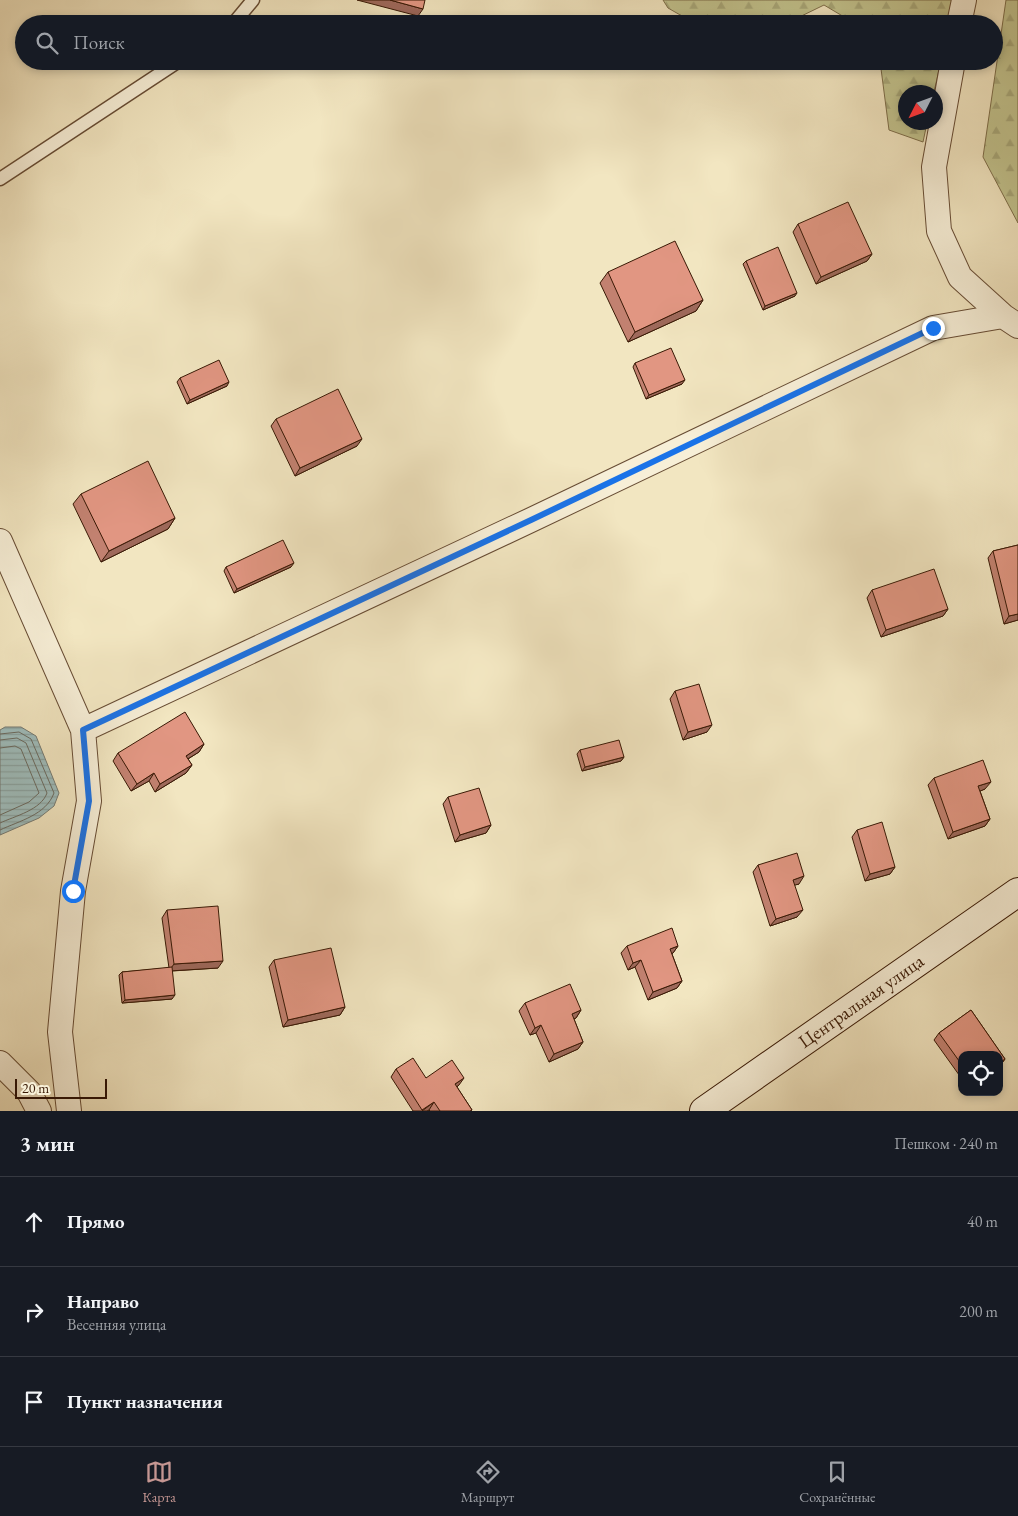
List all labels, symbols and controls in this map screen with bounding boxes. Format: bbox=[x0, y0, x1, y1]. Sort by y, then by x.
search box bbox=[15, 15, 1003, 70]
icon: search bbox=[33, 29, 61, 57]
text: Поиск bbox=[73, 30, 125, 55]
north arrow bbox=[898, 85, 943, 130]
route end bbox=[922, 317, 945, 340]
route start bbox=[62, 880, 85, 903]
street label: Центральная улица bbox=[793, 948, 929, 1054]
map controls bbox=[958, 1051, 1003, 1096]
button: locate bbox=[958, 1051, 1003, 1096]
scale bar bbox=[15, 1076, 108, 1099]
text: 20 m bbox=[22, 1079, 49, 1097]
text: 3 мин bbox=[20, 1130, 75, 1157]
text: Пешком · 240 m bbox=[894, 1133, 998, 1154]
icon: ahead bbox=[20, 1208, 48, 1236]
text: Прямо bbox=[67, 1209, 125, 1234]
text: 40 m bbox=[967, 1211, 998, 1232]
text: Направо bbox=[67, 1289, 139, 1314]
icon: right bbox=[20, 1298, 48, 1326]
text: 200 m bbox=[959, 1301, 998, 1322]
text: Весенняя улица bbox=[67, 1314, 166, 1335]
icon: arrive bbox=[20, 1388, 48, 1416]
text: Пункт назначения bbox=[67, 1389, 223, 1414]
tab: Карта bbox=[142, 1458, 176, 1506]
tab: Маршрут bbox=[461, 1458, 514, 1506]
tab: Сохранённые bbox=[799, 1458, 876, 1506]

